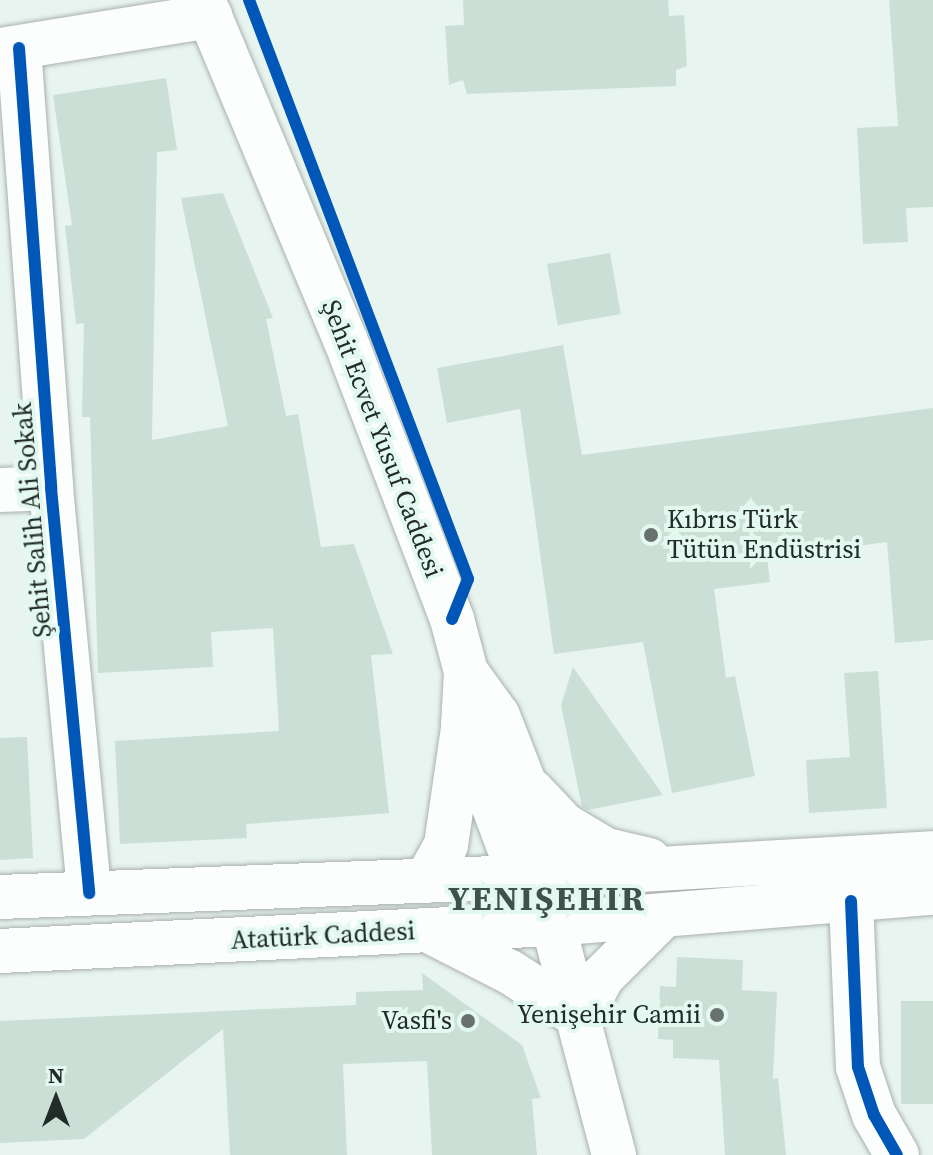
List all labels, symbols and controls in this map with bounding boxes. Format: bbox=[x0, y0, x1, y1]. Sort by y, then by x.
street label: Şehit Ecvet Yusuf Caddesi bbox=[314, 295, 450, 583]
street label: Şehit Salih Ali Sokak bbox=[7, 401, 59, 639]
place label: Kıbrıs Türk Tütün Endüstrisi bbox=[667, 504, 861, 566]
marker: Kıbrıs Türk Tütün Endüstrisi bbox=[642, 526, 660, 544]
district label: YENIŞEHIR bbox=[448, 879, 646, 919]
street label: Atatürk Caddesi bbox=[230, 916, 416, 956]
place label: Yenişehir Camii bbox=[517, 999, 701, 1031]
place label: Vasfi's bbox=[381, 1005, 452, 1037]
marker: Yenişehir Camii bbox=[708, 1006, 726, 1024]
marker: Vasfi's bbox=[459, 1012, 477, 1030]
north arrow bbox=[16, 1059, 96, 1139]
text: N bbox=[48, 1060, 64, 1090]

